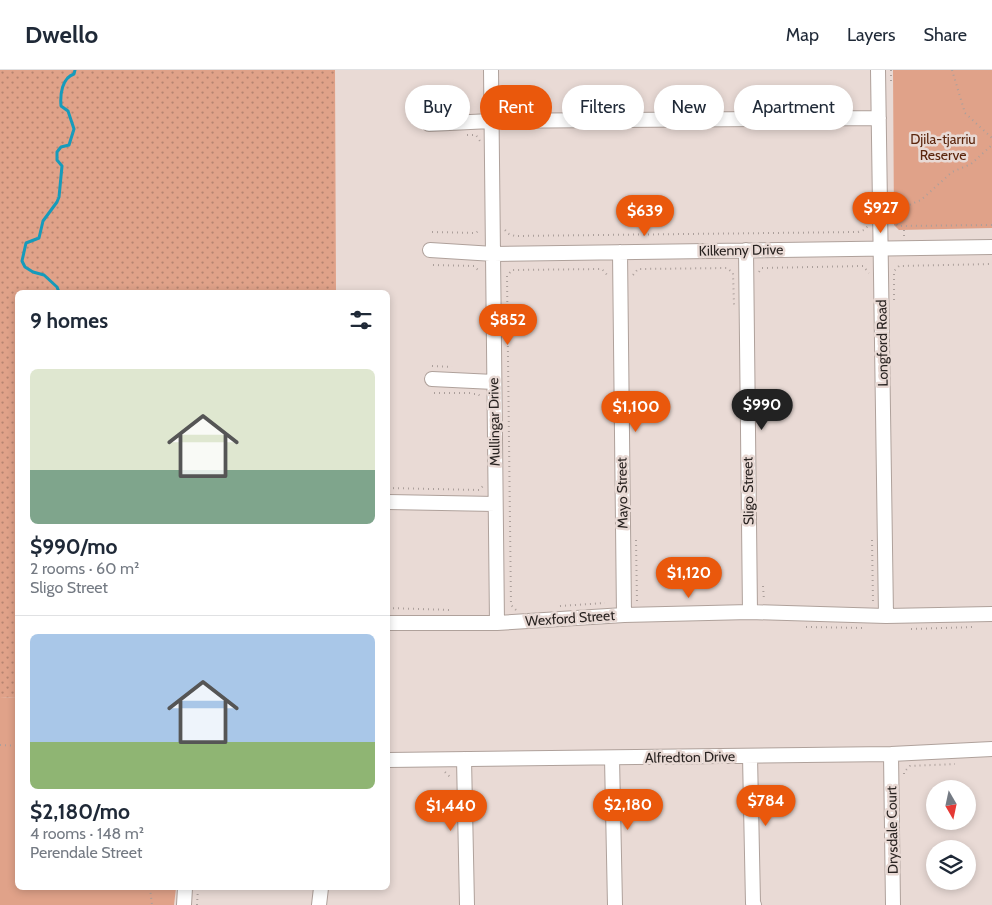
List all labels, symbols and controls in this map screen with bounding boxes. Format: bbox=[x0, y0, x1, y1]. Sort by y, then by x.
text: Dwello bbox=[25, 20, 98, 49]
text: Map bbox=[786, 24, 819, 46]
text: Layers bbox=[847, 24, 896, 46]
text: Share bbox=[924, 24, 967, 46]
chip: Buy bbox=[405, 85, 470, 130]
chip: Rent bbox=[480, 85, 552, 130]
chip: Filters bbox=[562, 85, 644, 130]
chip: New bbox=[654, 85, 724, 130]
chip: Apartment bbox=[734, 85, 853, 130]
park label: Djila-tjarriu Reserve bbox=[910, 130, 976, 164]
pin: $927 bbox=[851, 191, 911, 234]
pin: $639 bbox=[615, 194, 675, 237]
text: $927 bbox=[864, 198, 898, 217]
text: $639 bbox=[627, 201, 663, 220]
street label: Kilkenny Drive bbox=[698, 240, 784, 260]
street label: Longford Road bbox=[872, 299, 892, 387]
pin: $852 bbox=[478, 304, 538, 346]
icon: filters bbox=[347, 306, 375, 334]
text: 9 homes bbox=[30, 308, 108, 333]
text: $852 bbox=[490, 310, 526, 329]
street label: Mullingar Drive bbox=[484, 378, 504, 466]
pin: $990 bbox=[732, 388, 792, 431]
pin: $1,100 bbox=[595, 390, 677, 433]
text: $990 bbox=[743, 395, 781, 414]
text: $1,100 bbox=[612, 397, 660, 416]
icon: home bbox=[158, 401, 248, 491]
street label: Sligo Street bbox=[738, 456, 758, 525]
street label: Mayo Street bbox=[612, 457, 632, 529]
text: $990/mo bbox=[30, 534, 118, 559]
pin: $1,120 bbox=[648, 556, 730, 599]
text: 2 rooms · 60 m² bbox=[30, 559, 139, 578]
text: $1,120 bbox=[667, 563, 711, 582]
text: Sligo Street bbox=[30, 578, 108, 597]
street label: Wexford Street bbox=[525, 606, 616, 630]
icon: home bbox=[158, 667, 248, 757]
street label: Alfredton Drive bbox=[645, 747, 735, 767]
north arrow bbox=[926, 780, 976, 830]
map controls bbox=[926, 780, 976, 890]
pin: $784 bbox=[736, 784, 796, 827]
street label: Drysdale Court bbox=[882, 786, 902, 874]
pin: $2,180 bbox=[587, 788, 669, 831]
pin: $1,440 bbox=[410, 790, 492, 832]
text: $784 bbox=[747, 791, 785, 810]
text: $2,180 bbox=[604, 795, 652, 814]
text: $1,440 bbox=[426, 796, 476, 815]
text: $2,180/mo bbox=[30, 799, 130, 824]
text: 4 rooms · 148 m² bbox=[30, 824, 144, 843]
button: layers bbox=[926, 840, 976, 890]
text: Perendale Street bbox=[30, 843, 142, 862]

